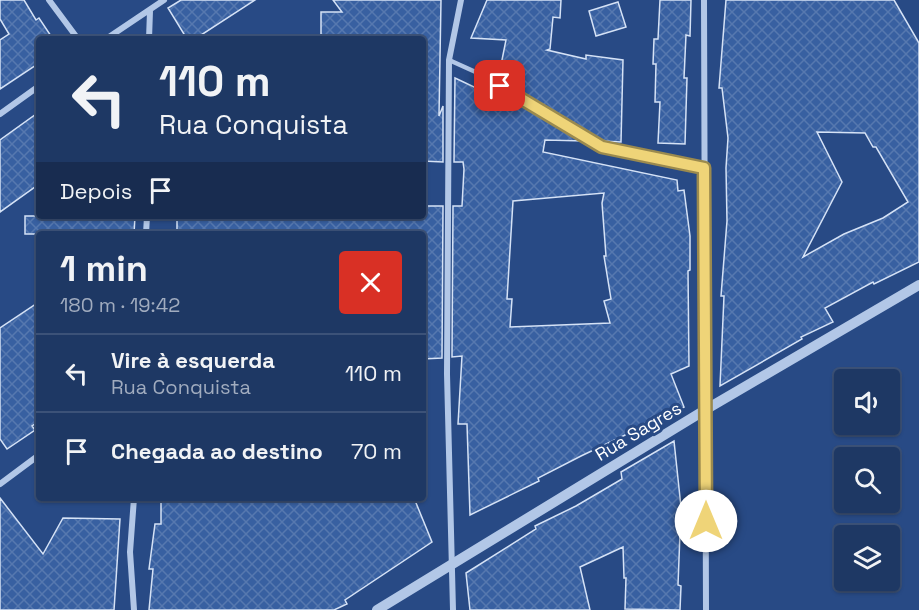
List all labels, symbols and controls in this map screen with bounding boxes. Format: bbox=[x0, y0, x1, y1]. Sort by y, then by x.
text: 110 m bbox=[159, 55, 271, 108]
icon: left bbox=[60, 60, 138, 138]
pin bbox=[474, 60, 525, 111]
icon: arrive bbox=[483, 69, 516, 102]
text: Rua Conquista bbox=[159, 107, 348, 142]
icon: arrive bbox=[144, 174, 177, 207]
text: Depois bbox=[60, 177, 132, 205]
text: 1 min bbox=[60, 246, 148, 292]
button: close bbox=[339, 251, 402, 314]
text: 180 m · 19:42 bbox=[60, 292, 180, 318]
text: Vire à esquerda bbox=[111, 346, 275, 374]
icon: left bbox=[60, 357, 93, 390]
text: 110 m bbox=[345, 359, 402, 387]
map controls bbox=[834, 369, 900, 591]
button: sound bbox=[834, 369, 900, 435]
text: Rua Conquista bbox=[111, 374, 251, 400]
street label: Rua Sagres bbox=[591, 396, 685, 466]
icon: arrive bbox=[60, 435, 93, 468]
text: Chegada ao destino bbox=[111, 437, 323, 465]
text: 70 m bbox=[351, 437, 402, 465]
button: search bbox=[834, 447, 900, 513]
position arrow bbox=[674, 489, 738, 553]
button: layers bbox=[834, 525, 900, 591]

